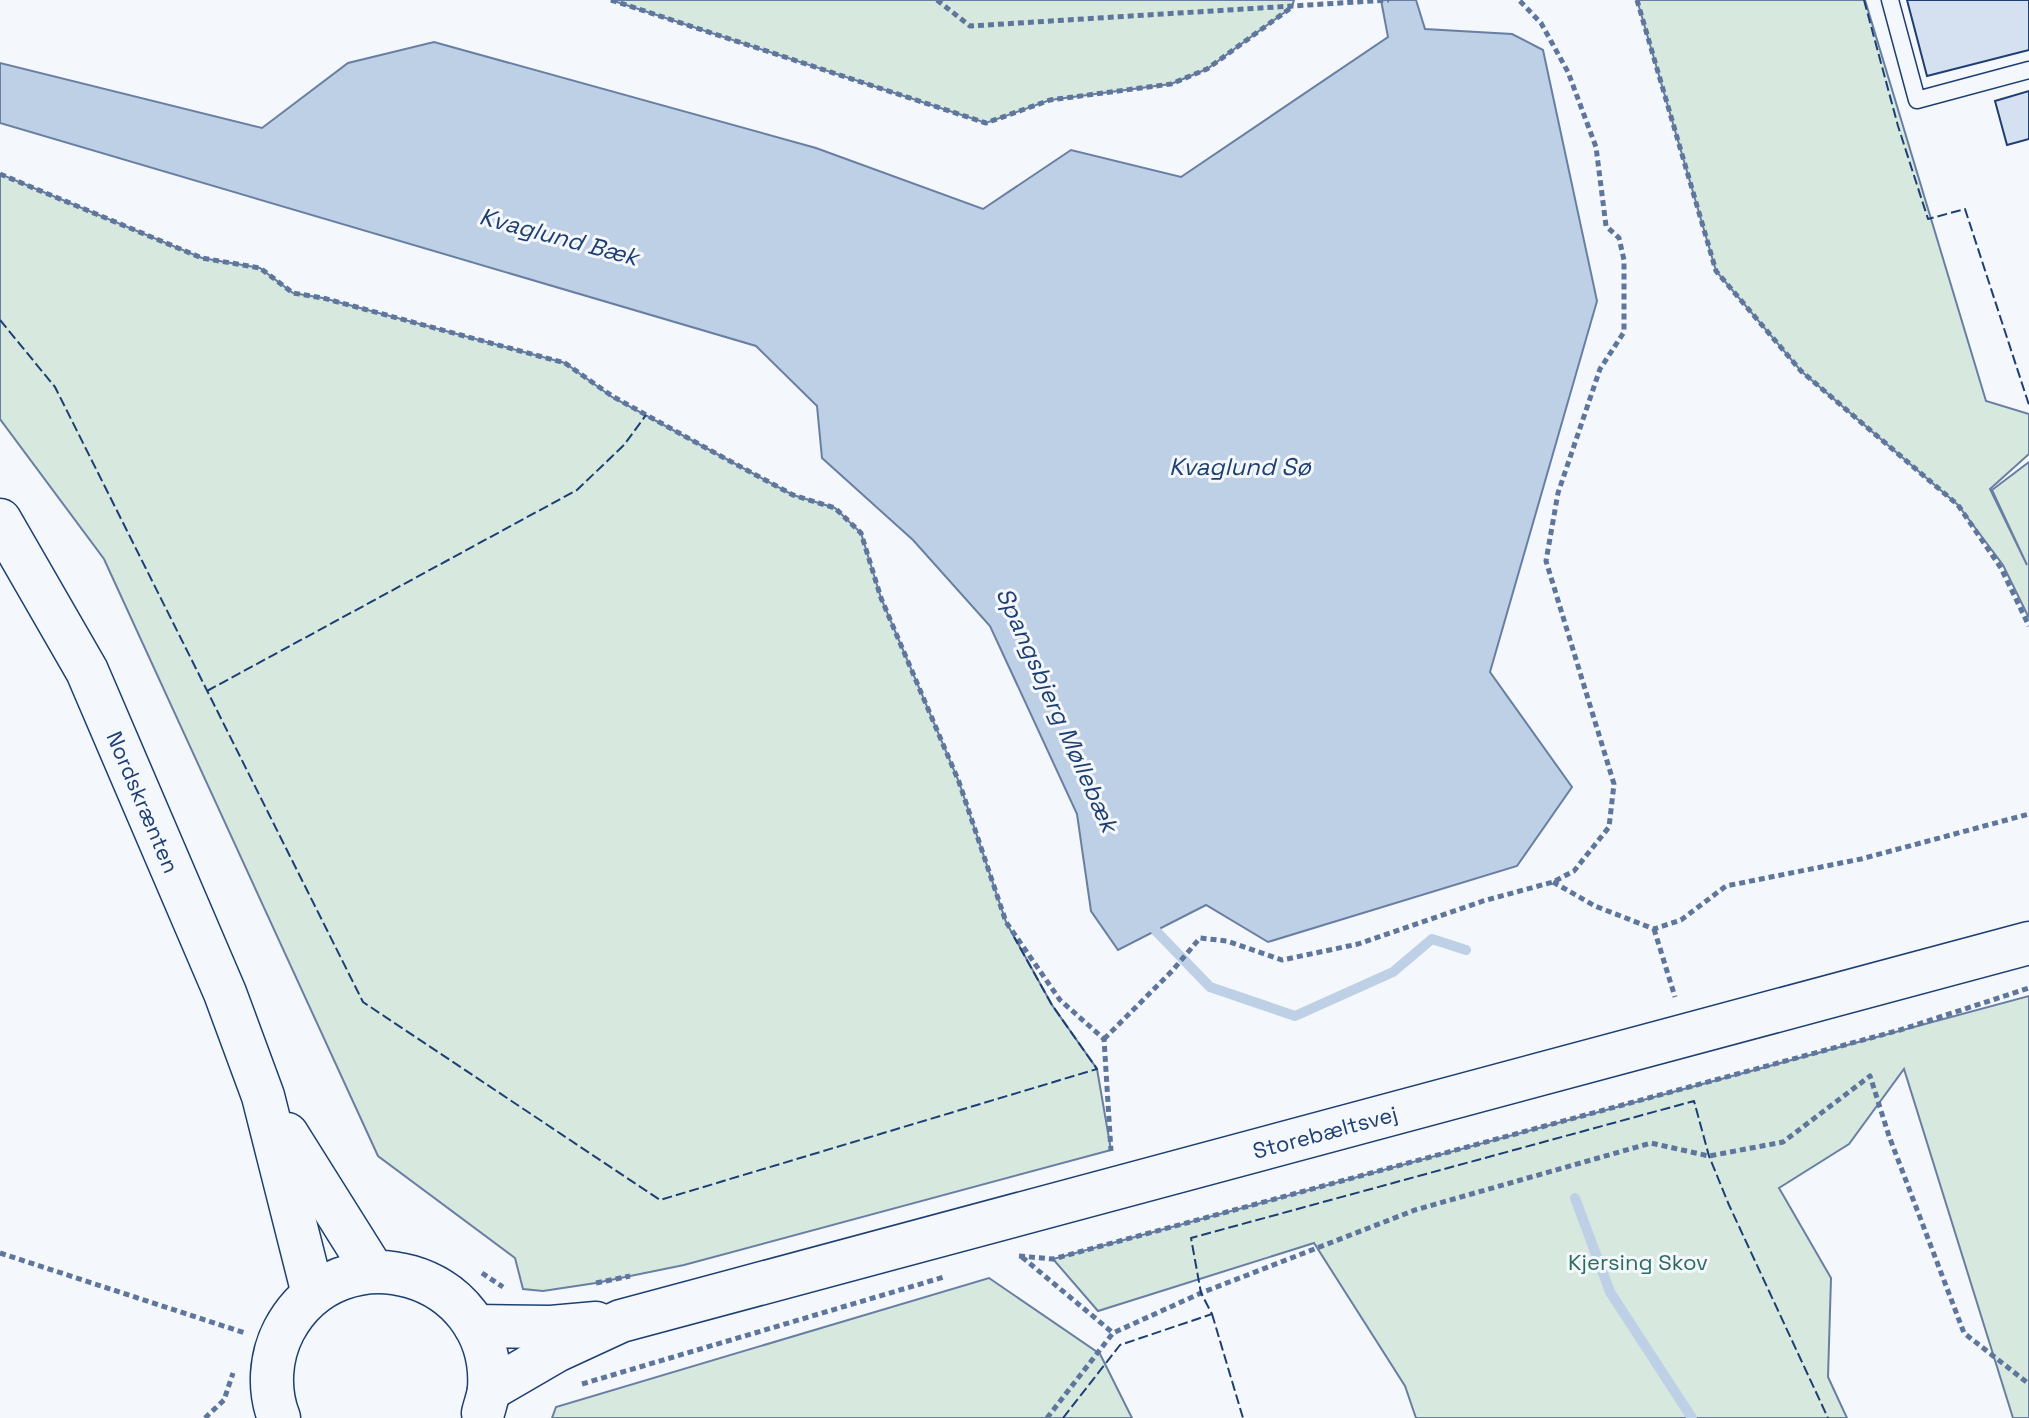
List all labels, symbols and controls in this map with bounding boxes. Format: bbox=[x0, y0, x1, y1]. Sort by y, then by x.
water label: Kvaglund Bæk bbox=[476, 200, 645, 273]
water label: Kvaglund Sø bbox=[1169, 451, 1312, 482]
water label: Spangsbjerg Møllebæk bbox=[989, 583, 1127, 840]
street label: Nordskrænten bbox=[101, 727, 185, 877]
street label: Storebæltsvej bbox=[1250, 1099, 1400, 1165]
park label: Kjersing Skov bbox=[1568, 1248, 1708, 1276]

